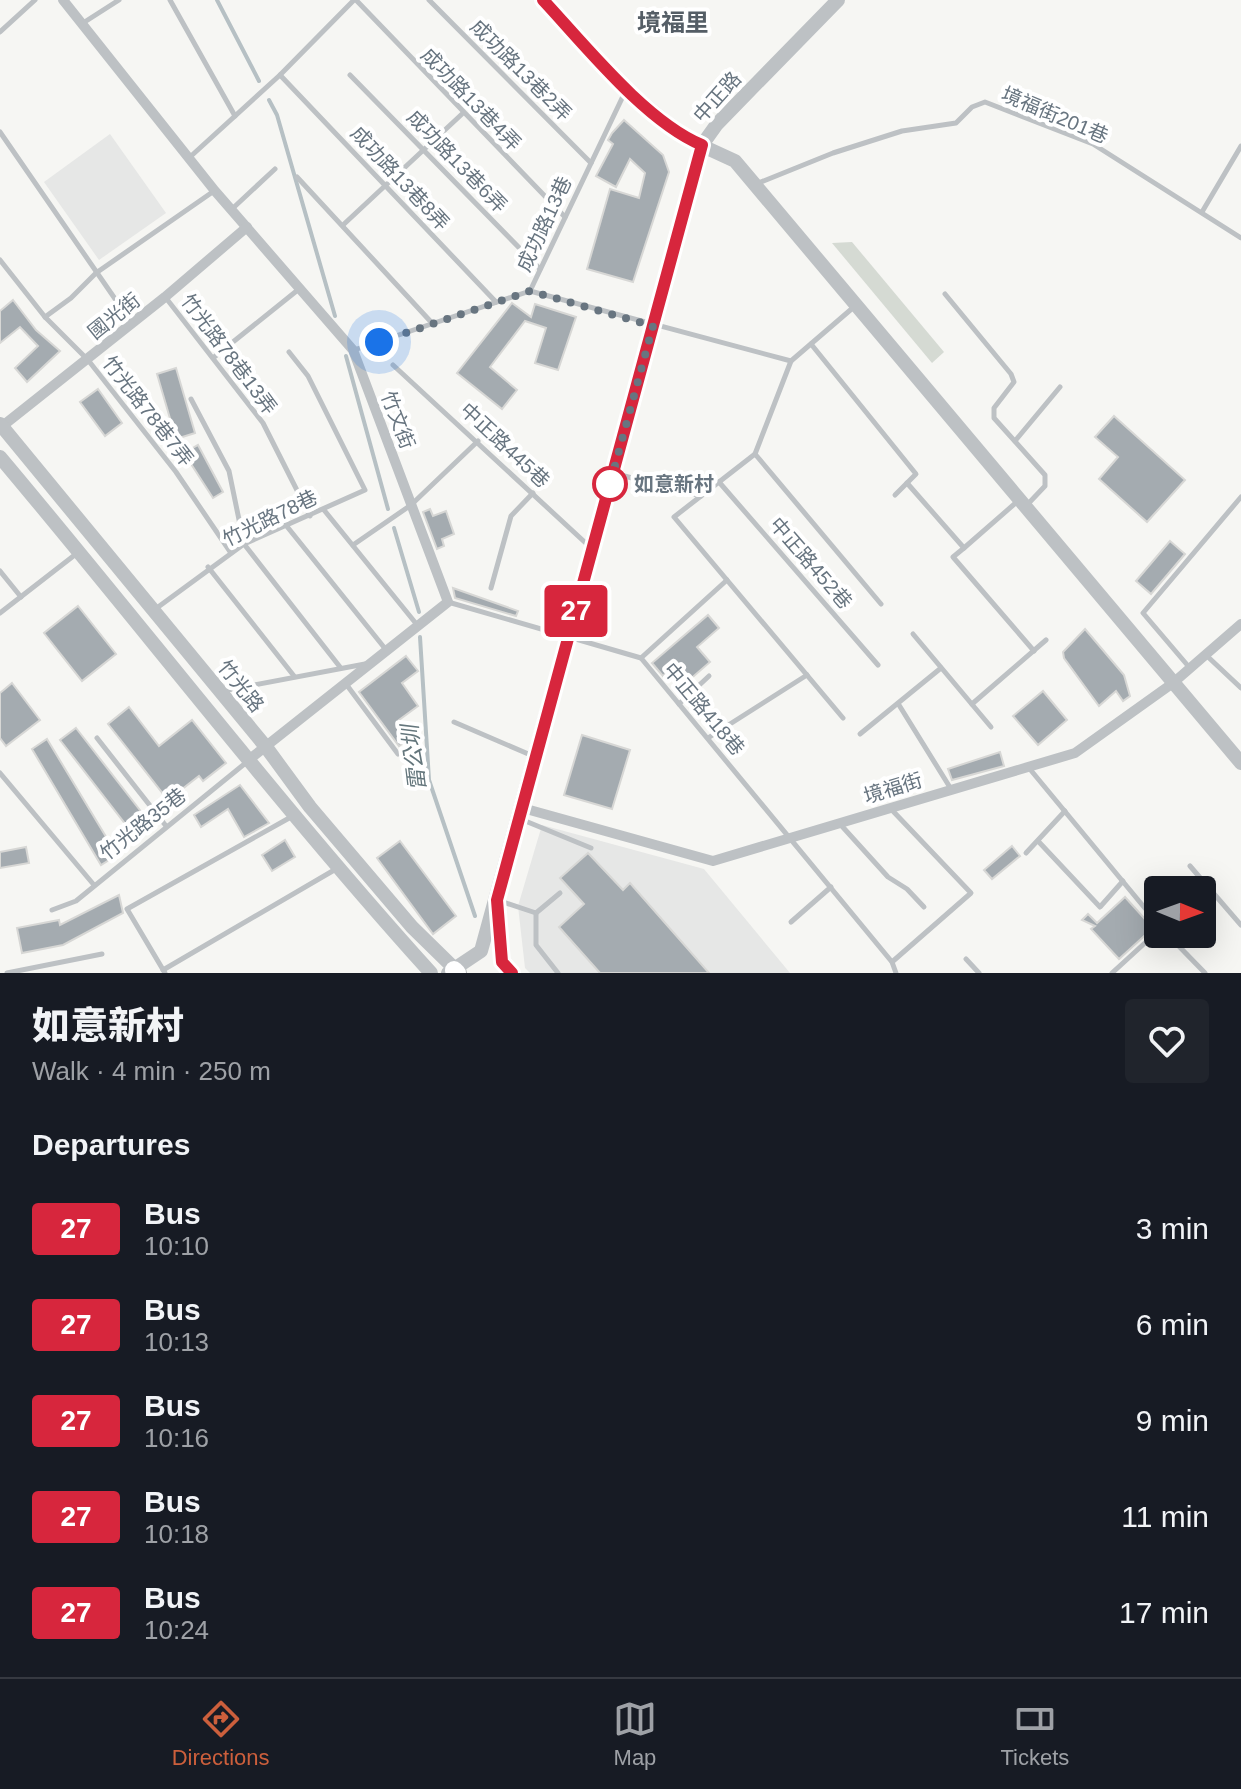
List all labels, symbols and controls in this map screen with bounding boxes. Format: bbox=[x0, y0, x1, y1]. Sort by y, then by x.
district label: 境福里 bbox=[637, 9, 709, 36]
street label: 成功路13巷2弄 bbox=[466, 15, 576, 125]
street label: 成功路13巷4弄 bbox=[417, 43, 525, 155]
street label: 中正路 bbox=[689, 67, 745, 127]
street label: 境福街201巷 bbox=[999, 83, 1111, 147]
street label: 成功路13巷6弄 bbox=[403, 105, 511, 217]
street label: 成功路13巷8弄 bbox=[346, 122, 454, 234]
street label: 成功路13巷 bbox=[512, 173, 576, 275]
street label: 國光街 bbox=[84, 289, 144, 343]
street label: 竹光路78巷13弄 bbox=[177, 290, 281, 418]
your location bbox=[359, 322, 399, 362]
street label: 竹光路78巷7弄 bbox=[98, 352, 198, 470]
street label: 竹文街 bbox=[377, 388, 419, 452]
street label: 中正路445巷 bbox=[456, 398, 554, 492]
marker: 如意新村 bbox=[593, 467, 627, 501]
place label: 如意新村 bbox=[634, 473, 714, 495]
street label: 竹光路78巷 bbox=[219, 486, 321, 550]
street label: 中正路452巷 bbox=[766, 513, 856, 613]
line badge: 27 bbox=[540, 585, 612, 637]
text: 27 bbox=[560, 595, 592, 626]
street label: 竹光路 bbox=[214, 656, 268, 716]
street label: 中正路418巷 bbox=[659, 659, 749, 759]
water label: 雷公圳 bbox=[397, 721, 430, 792]
street label: 境福街 bbox=[861, 769, 925, 807]
street label: 竹光路35巷 bbox=[96, 784, 190, 864]
north arrow bbox=[1144, 876, 1216, 948]
map controls bbox=[1144, 876, 1216, 948]
button: heart bbox=[1125, 999, 1209, 1083]
text: 如意新村 bbox=[32, 1005, 184, 1047]
text: Walk · 4 min · 250 m bbox=[32, 1056, 271, 1086]
text: Departures bbox=[32, 1128, 190, 1161]
text: Bus bbox=[144, 1197, 201, 1230]
text: 3 min bbox=[1136, 1212, 1209, 1245]
text: 27 bbox=[60, 1213, 92, 1244]
text: 10:10 bbox=[144, 1231, 209, 1261]
text: Bus bbox=[144, 1293, 201, 1326]
text: 6 min bbox=[1136, 1308, 1209, 1341]
text: 27 bbox=[60, 1309, 92, 1340]
text: 10:13 bbox=[144, 1327, 209, 1357]
text: Bus bbox=[144, 1389, 201, 1422]
text: 9 min bbox=[1136, 1404, 1209, 1437]
text: 27 bbox=[60, 1405, 92, 1436]
text: 10:16 bbox=[144, 1423, 209, 1453]
text: Bus bbox=[144, 1485, 201, 1518]
text: 11 min bbox=[1121, 1500, 1209, 1533]
text: 27 bbox=[60, 1501, 92, 1532]
text: 10:18 bbox=[144, 1519, 209, 1549]
text: Bus bbox=[144, 1581, 201, 1614]
text: 17 min bbox=[1119, 1596, 1209, 1629]
text: 27 bbox=[60, 1597, 92, 1628]
text: 10:24 bbox=[144, 1615, 209, 1645]
tab: Directions bbox=[172, 1697, 270, 1771]
tab: Map bbox=[613, 1697, 657, 1771]
tab: Tickets bbox=[1000, 1697, 1069, 1771]

